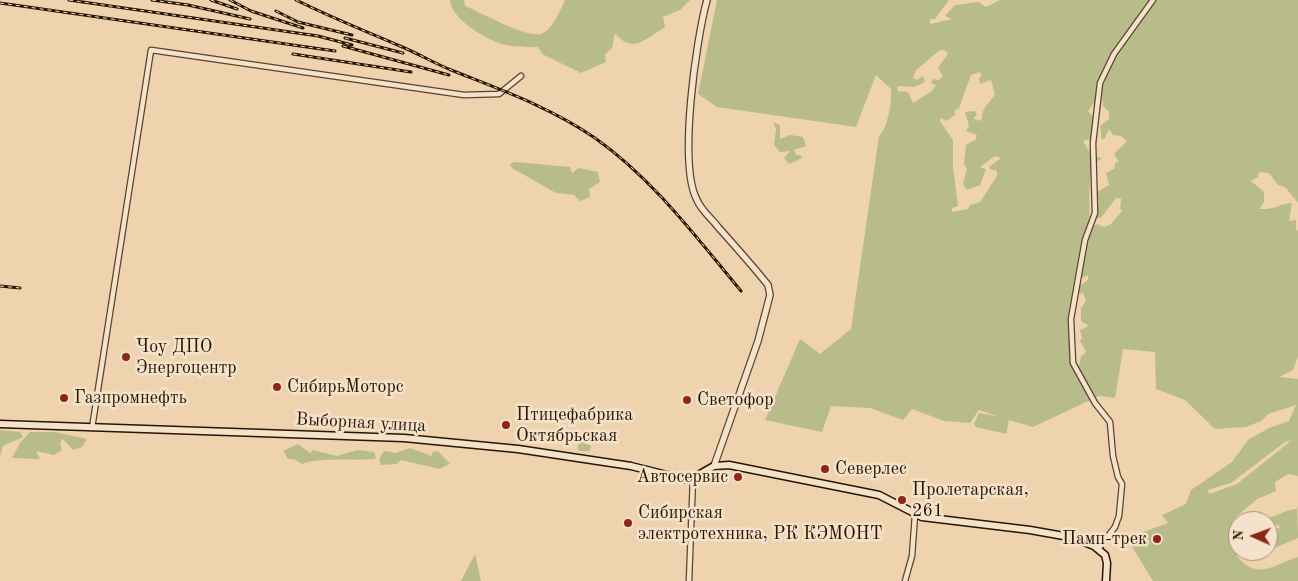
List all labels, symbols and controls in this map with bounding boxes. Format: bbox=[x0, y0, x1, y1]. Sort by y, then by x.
place label: Чоу ДПО Энергоцентр bbox=[136, 336, 237, 378]
marker: Чоу ДПО Энергоцентр bbox=[120, 351, 132, 363]
place label: СибирьМоторс bbox=[287, 376, 404, 398]
marker: СибирьМоторс bbox=[271, 381, 283, 393]
place label: Газпромнефть bbox=[74, 387, 187, 409]
place label: Светофор bbox=[697, 389, 774, 411]
marker: Газпромнефть bbox=[58, 392, 70, 404]
marker: Светофор bbox=[681, 394, 693, 406]
place label: Птицефабрика Октябрьская bbox=[516, 404, 633, 446]
street label: Выборная улица bbox=[295, 409, 427, 437]
marker: Птицефабрика Октябрьская bbox=[500, 419, 512, 431]
place label: Северлес bbox=[835, 458, 907, 480]
marker: Северлес bbox=[819, 463, 831, 475]
place label: Автосервис bbox=[637, 466, 728, 488]
marker: Автосервис bbox=[732, 471, 744, 483]
place label: Пролетарская, 261 bbox=[912, 479, 1029, 522]
marker: Пролетарская, 261 bbox=[896, 494, 908, 506]
place label: Сибирская электротехника, РК КЭМОНТ bbox=[638, 502, 883, 544]
north arrow bbox=[1228, 511, 1278, 561]
marker: Сибирская электротехника, РК КЭМОНТ bbox=[622, 517, 634, 529]
place label: Памп-трек bbox=[1062, 528, 1147, 550]
text: N bbox=[1232, 530, 1246, 541]
marker: Памп-трек bbox=[1151, 533, 1163, 545]

